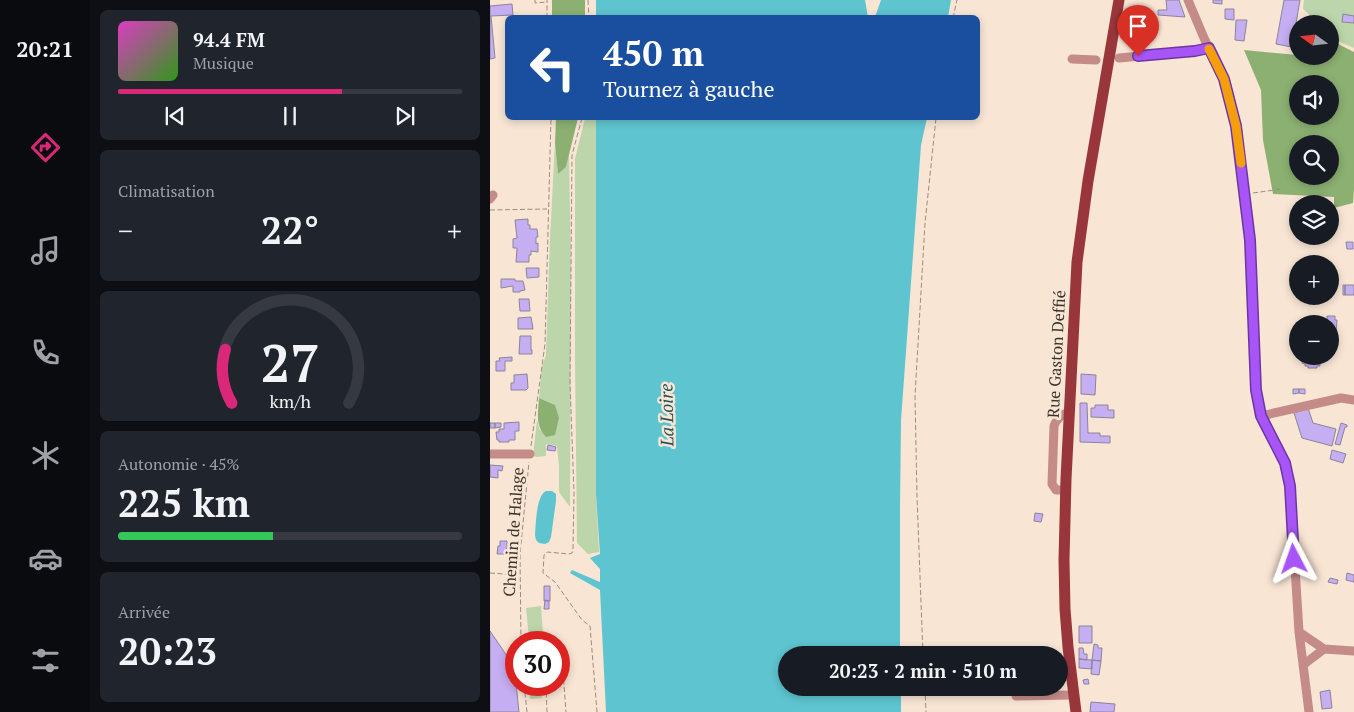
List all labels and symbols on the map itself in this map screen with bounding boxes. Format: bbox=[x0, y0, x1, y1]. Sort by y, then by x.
pin bbox=[1117, 5, 1159, 56]
north arrow bbox=[1289, 15, 1339, 65]
street label: Rue Gaston Deffié bbox=[1042, 290, 1070, 418]
water label: La Loire bbox=[653, 384, 679, 448]
street label: Chemin de Halage bbox=[498, 467, 528, 597]
position arrow bbox=[1267, 532, 1319, 584]
speed limit sign: 30 bbox=[505, 631, 570, 696]

